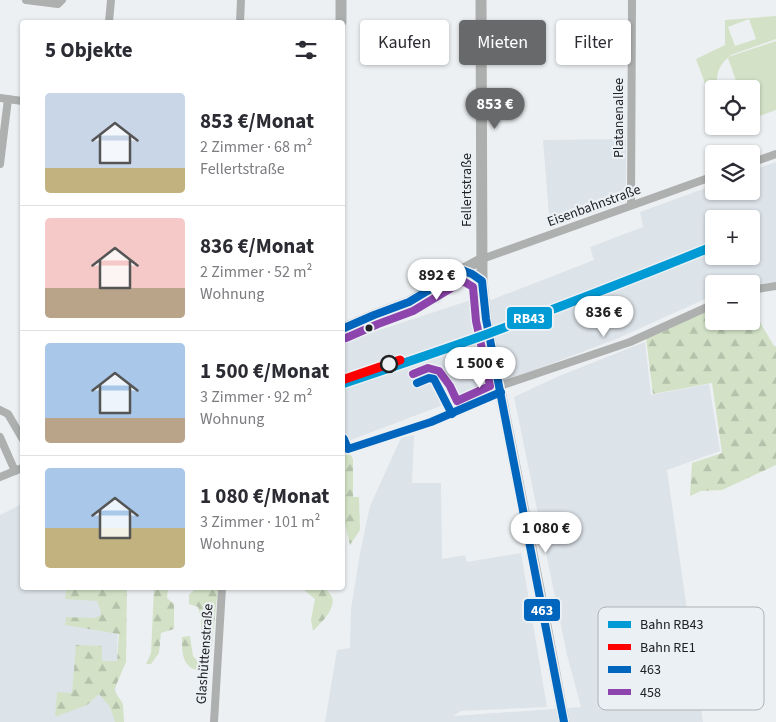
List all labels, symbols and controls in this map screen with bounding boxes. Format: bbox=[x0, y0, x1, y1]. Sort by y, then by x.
chip: Kaufen bbox=[360, 20, 449, 65]
chip: Mieten bbox=[459, 20, 546, 65]
chip: Filter bbox=[556, 20, 631, 65]
text: 5 Objekte bbox=[45, 35, 133, 65]
icon: filters bbox=[292, 36, 320, 64]
street label: Platanenallee bbox=[609, 78, 629, 158]
map controls bbox=[705, 80, 760, 330]
button: locate bbox=[705, 80, 760, 135]
pin: 853 € bbox=[460, 88, 530, 130]
text: 853 € bbox=[477, 93, 514, 115]
text: 853 €/Monat bbox=[200, 106, 314, 136]
icon: home bbox=[85, 113, 145, 173]
text: 2 Zimmer · 68 m² bbox=[200, 136, 312, 158]
button: layers bbox=[705, 145, 760, 200]
street label: Fellertstraße bbox=[457, 153, 477, 227]
text: Fellertstraße bbox=[200, 158, 285, 180]
street label: Eisenbahnstraße bbox=[544, 180, 644, 232]
button: + bbox=[705, 210, 760, 265]
text: 836 €/Monat bbox=[200, 231, 314, 261]
icon: home bbox=[85, 238, 145, 298]
pin: 892 € bbox=[402, 258, 472, 301]
text: 2 Zimmer · 52 m² bbox=[200, 261, 312, 283]
text: 892 € bbox=[419, 264, 456, 286]
button: − bbox=[705, 275, 760, 330]
text: Wohnung bbox=[200, 283, 264, 305]
pin: 836 € bbox=[569, 296, 639, 338]
text: 836 € bbox=[586, 301, 623, 323]
line badge: RB43 bbox=[506, 306, 553, 330]
text: RB43 bbox=[513, 309, 545, 329]
unlabelled marker bbox=[364, 323, 374, 333]
pin: 1 500 € bbox=[434, 346, 526, 389]
text: 1 500 € bbox=[456, 352, 504, 374]
unlabelled marker bbox=[380, 355, 398, 373]
text: 1 500 €/Monat bbox=[200, 356, 329, 386]
icon: home bbox=[85, 363, 145, 423]
text: 3 Zimmer · 92 m² bbox=[200, 386, 312, 408]
text: Wohnung bbox=[200, 408, 264, 430]
text: 1 080 €/Monat bbox=[200, 481, 329, 511]
icon: home bbox=[85, 488, 145, 548]
text: 3 Zimmer · 101 m² bbox=[200, 511, 320, 533]
pin: 1 080 € bbox=[500, 512, 592, 554]
text: 1 080 € bbox=[522, 517, 570, 539]
text: Wohnung bbox=[200, 533, 264, 555]
line badge: 463 bbox=[523, 598, 561, 622]
text: 463 bbox=[531, 601, 553, 621]
street label: Glashüttenstraße bbox=[192, 603, 218, 705]
legend bbox=[598, 607, 764, 710]
text: Bahn RB43 bbox=[640, 615, 704, 635]
text: Bahn RE1 bbox=[640, 638, 696, 658]
text: 463 bbox=[640, 660, 661, 680]
text: 458 bbox=[640, 683, 661, 703]

